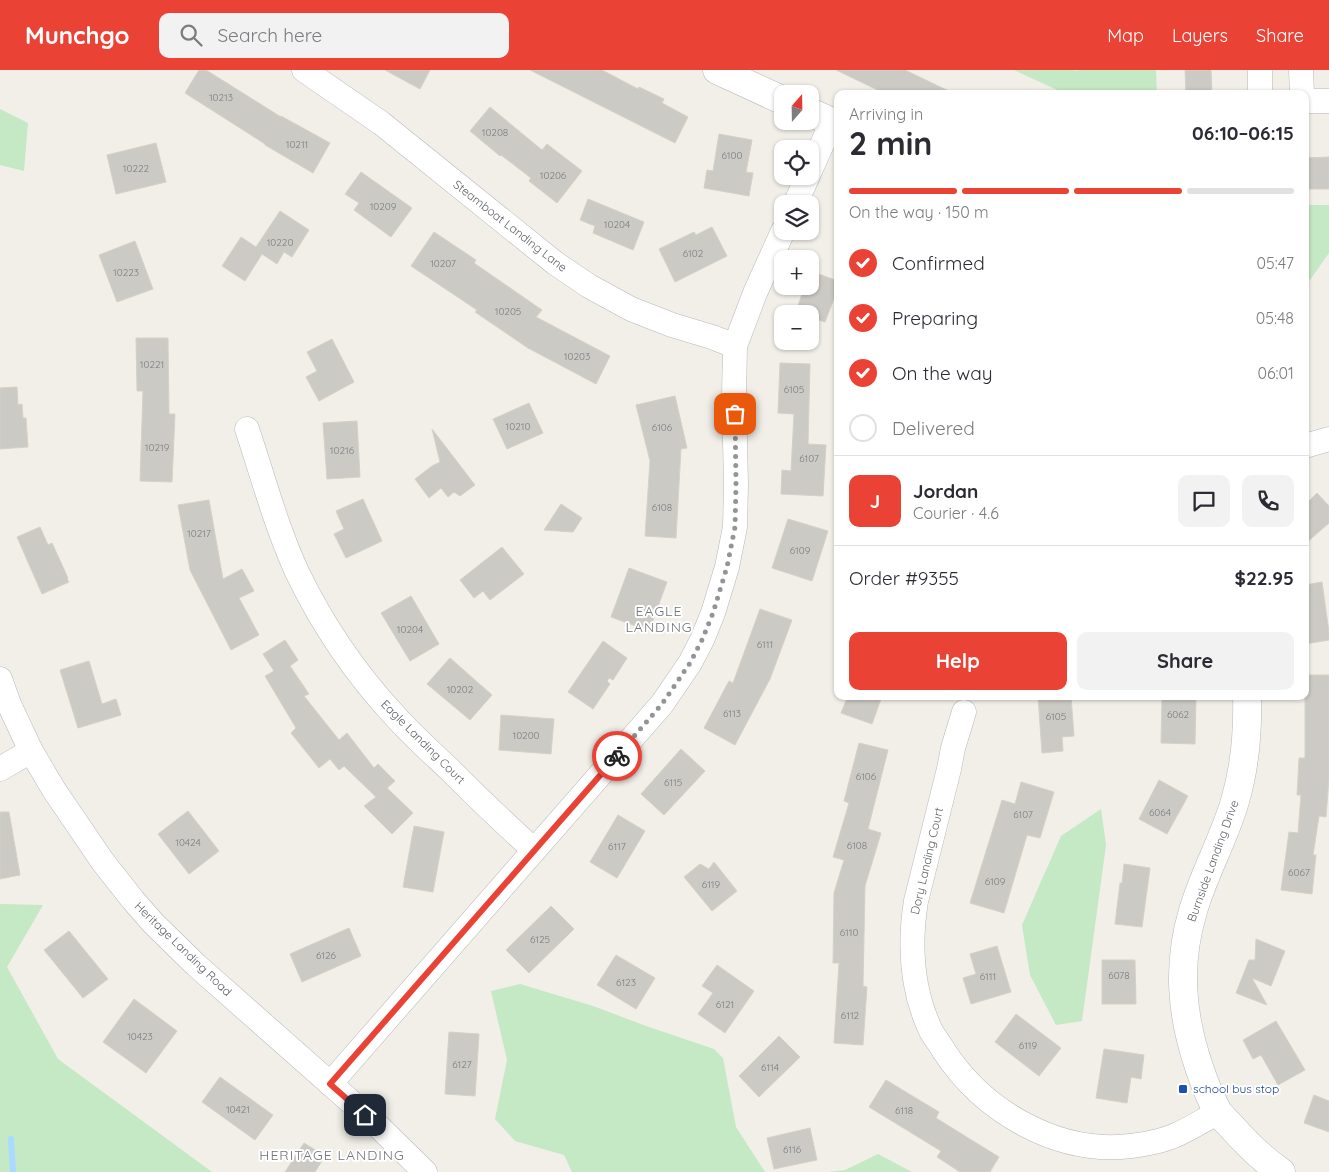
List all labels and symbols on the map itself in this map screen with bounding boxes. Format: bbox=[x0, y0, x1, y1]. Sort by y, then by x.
north arrow bbox=[774, 85, 819, 130]
house number: 10213 bbox=[209, 91, 233, 104]
house number: 10208 bbox=[482, 126, 508, 139]
house number: 10211 bbox=[286, 138, 308, 151]
house number: 6100 bbox=[722, 149, 743, 162]
house number: 10222 bbox=[123, 162, 150, 175]
house number: 10206 bbox=[540, 169, 567, 182]
street label: Steamboat Landing Lane bbox=[450, 176, 570, 275]
house number: 10209 bbox=[370, 200, 397, 213]
house number: 10204 bbox=[604, 218, 630, 231]
house number: 10220 bbox=[267, 236, 293, 249]
house number: 6102 bbox=[683, 247, 704, 260]
house number: 10207 bbox=[430, 257, 456, 270]
house number: 10223 bbox=[113, 266, 139, 279]
house number: 10205 bbox=[495, 305, 521, 318]
house number: 10203 bbox=[564, 350, 590, 363]
house number: 10221 bbox=[140, 358, 164, 371]
house number: 6105 bbox=[784, 383, 804, 396]
pin bbox=[714, 393, 756, 435]
house number: 10210 bbox=[506, 420, 530, 433]
house number: 6106 bbox=[652, 421, 673, 434]
house number: 10219 bbox=[145, 441, 170, 454]
house number: 10216 bbox=[330, 444, 355, 457]
house number: 6107 bbox=[799, 452, 819, 465]
house number: 6108 bbox=[652, 501, 672, 514]
house number: 10217 bbox=[187, 527, 211, 540]
house number: 6109 bbox=[790, 544, 811, 557]
district label: EAGLE LANDING bbox=[625, 602, 693, 636]
house number: 10204 bbox=[397, 623, 423, 636]
house number: 6111 bbox=[757, 638, 773, 651]
house number: 10202 bbox=[447, 683, 474, 696]
street label: Eagle Landing Court bbox=[378, 696, 469, 787]
house number: 6113 bbox=[723, 707, 741, 720]
house number: 6062 bbox=[1167, 708, 1190, 721]
house number: 6105 bbox=[1046, 710, 1066, 723]
house number: 10200 bbox=[512, 729, 540, 742]
courier bbox=[592, 731, 642, 781]
house number: 6106 bbox=[856, 770, 877, 783]
house number: 6115 bbox=[664, 776, 682, 789]
street label: Burnside Landing Drive bbox=[1183, 798, 1242, 924]
street label: Dory Landing Court bbox=[907, 806, 946, 916]
house number: 6064 bbox=[1149, 806, 1171, 819]
house number: 6107 bbox=[1013, 808, 1033, 821]
house number: 10424 bbox=[175, 836, 201, 849]
house number: 6108 bbox=[847, 839, 867, 852]
house number: 6117 bbox=[608, 840, 626, 853]
house number: 6067 bbox=[1288, 866, 1310, 879]
house number: 6109 bbox=[985, 875, 1006, 888]
house number: 6119 bbox=[702, 878, 721, 891]
street label: Heritage Landing Road bbox=[132, 898, 235, 999]
house number: 6110 bbox=[840, 926, 858, 939]
house number: 6125 bbox=[530, 933, 550, 946]
house number: 6126 bbox=[316, 949, 337, 962]
house number: 6078 bbox=[1108, 969, 1130, 982]
house number: 6111 bbox=[980, 970, 996, 983]
house number: 6123 bbox=[616, 976, 636, 989]
house number: 6121 bbox=[716, 998, 734, 1011]
house number: 6112 bbox=[841, 1009, 860, 1022]
house number: 10423 bbox=[127, 1030, 153, 1043]
house number: 6119 bbox=[1019, 1039, 1038, 1052]
house number: 6127 bbox=[452, 1058, 472, 1071]
house number: 6114 bbox=[761, 1061, 779, 1074]
place label: school bus stop bbox=[1193, 1081, 1279, 1096]
marker: school bus stop bbox=[1177, 1083, 1189, 1095]
pin bbox=[344, 1094, 386, 1136]
house number: 10421 bbox=[226, 1103, 250, 1116]
house number: 6118 bbox=[895, 1104, 913, 1117]
house number: 6116 bbox=[783, 1143, 802, 1156]
district label: HERITAGE LANDING bbox=[259, 1146, 405, 1164]

